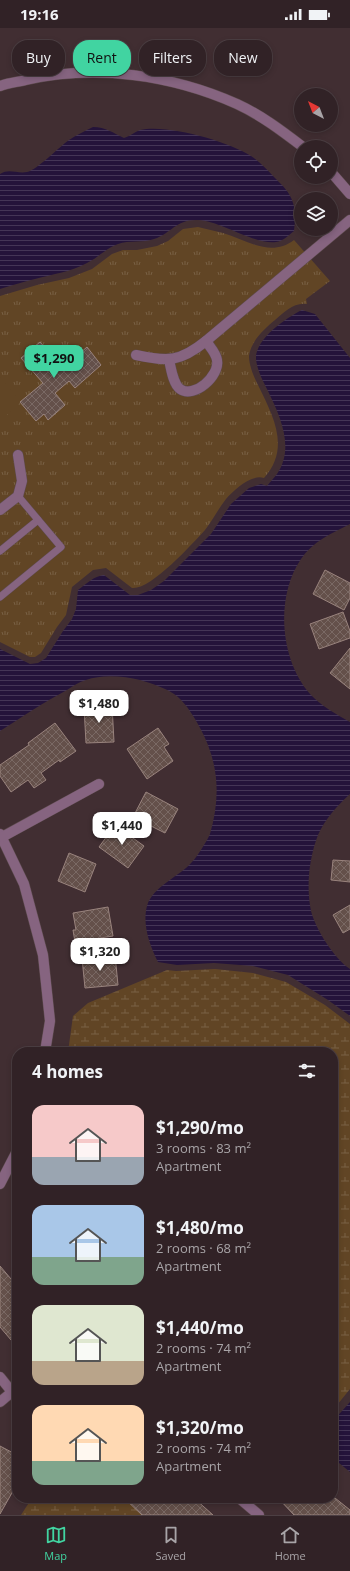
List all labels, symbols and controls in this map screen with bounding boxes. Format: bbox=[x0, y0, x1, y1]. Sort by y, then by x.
text: 19:16 bbox=[20, 4, 59, 24]
chip: Buy bbox=[12, 40, 65, 76]
chip: Rent bbox=[73, 40, 131, 76]
chip: Filters bbox=[139, 40, 206, 76]
chip: New bbox=[214, 40, 272, 76]
north arrow bbox=[294, 88, 338, 132]
map controls bbox=[294, 88, 338, 236]
button: locate bbox=[294, 140, 338, 184]
button: layers bbox=[294, 192, 338, 236]
pin: $1,290 bbox=[21, 345, 87, 379]
text: $1,290 bbox=[34, 349, 74, 367]
pin: $1,480 bbox=[66, 690, 132, 724]
text: $1,480 bbox=[79, 694, 119, 712]
pin: $1,440 bbox=[89, 812, 155, 846]
text: $1,440 bbox=[102, 816, 142, 834]
pin: $1,320 bbox=[67, 938, 133, 972]
text: $1,320 bbox=[80, 942, 120, 960]
text: 4 homes bbox=[32, 1060, 103, 1083]
icon: filters bbox=[296, 1060, 318, 1082]
text: $1,290/mo bbox=[156, 1116, 244, 1139]
icon: home bbox=[64, 1121, 112, 1169]
text: 3 rooms · 83 m² bbox=[156, 1139, 251, 1157]
text: Apartment bbox=[156, 1157, 221, 1175]
text: $1,480/mo bbox=[156, 1216, 244, 1239]
icon: home bbox=[64, 1221, 112, 1269]
text: 2 rooms · 68 m² bbox=[156, 1239, 251, 1257]
text: Apartment bbox=[156, 1257, 221, 1275]
text: $1,440/mo bbox=[156, 1316, 244, 1339]
icon: home bbox=[64, 1321, 112, 1369]
text: 2 rooms · 74 m² bbox=[156, 1339, 251, 1357]
text: Apartment bbox=[156, 1357, 221, 1375]
text: $1,320/mo bbox=[156, 1416, 244, 1439]
icon: home bbox=[64, 1421, 112, 1469]
text: 2 rooms · 74 m² bbox=[156, 1439, 251, 1457]
text: Apartment bbox=[156, 1457, 221, 1475]
tab: Map bbox=[44, 1524, 67, 1563]
tab: Saved bbox=[156, 1524, 186, 1563]
tab: Home bbox=[275, 1524, 306, 1563]

